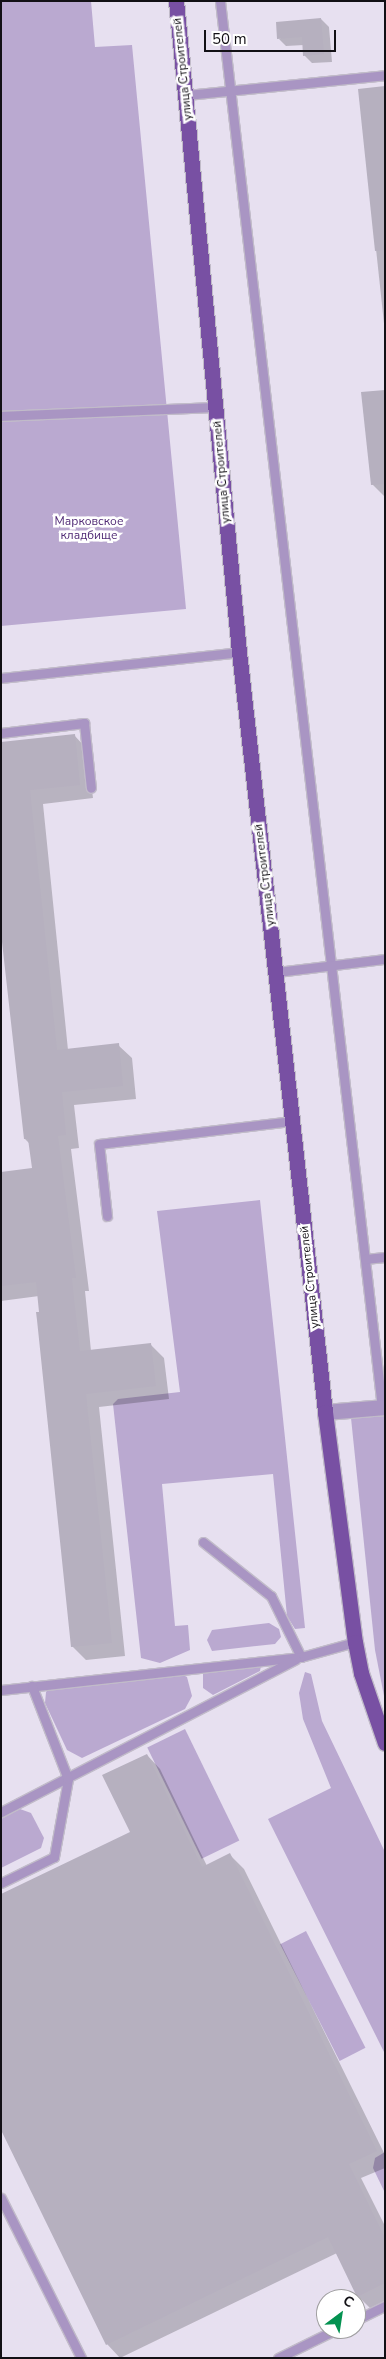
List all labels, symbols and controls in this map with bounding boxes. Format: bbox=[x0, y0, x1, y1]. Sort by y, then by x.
street label: улица Строителей bbox=[170, 17, 196, 121]
scale bar bbox=[206, 20, 338, 52]
text: 50 m bbox=[212, 29, 247, 49]
street label: улица Строителей bbox=[210, 420, 234, 524]
park label: Марковское кладбище bbox=[55, 515, 123, 543]
street label: улица Строителей bbox=[252, 823, 278, 927]
street label: улица Строителей bbox=[297, 1225, 323, 1329]
north arrow bbox=[316, 2289, 366, 2339]
text: С bbox=[339, 2291, 357, 2312]

